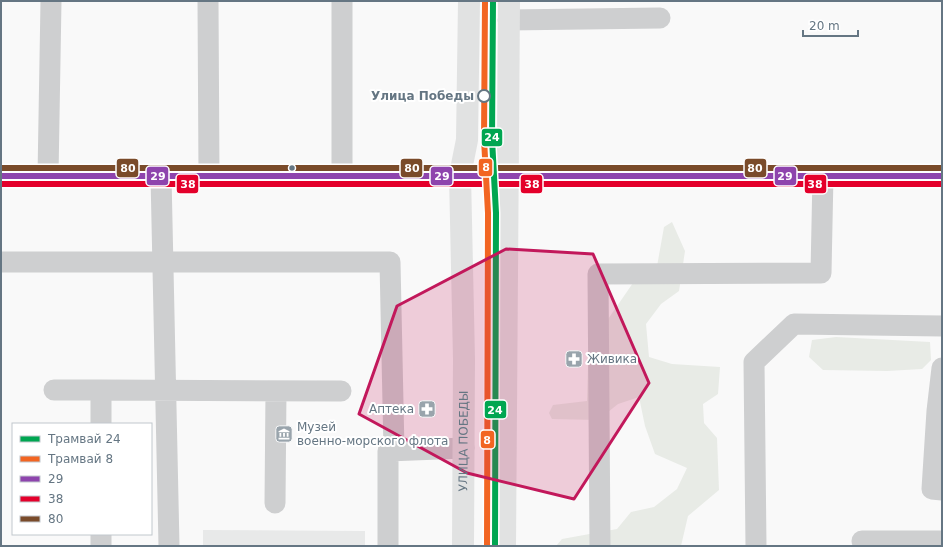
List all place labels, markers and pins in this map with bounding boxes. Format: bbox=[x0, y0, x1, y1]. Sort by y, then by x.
place label: Улица Победы bbox=[371, 89, 474, 103]
marker: Улица Победы bbox=[477, 89, 491, 103]
unlabelled marker bbox=[287, 163, 297, 173]
pharmacy icon: Живика bbox=[564, 349, 584, 369]
place label: Живика bbox=[587, 352, 637, 366]
pharmacy icon: Аптека bbox=[417, 399, 437, 419]
place label: Аптека bbox=[369, 402, 414, 416]
place label: Музей военно-морского флота bbox=[297, 420, 448, 448]
museum icon: Музей военно-морского флота bbox=[274, 424, 294, 444]

